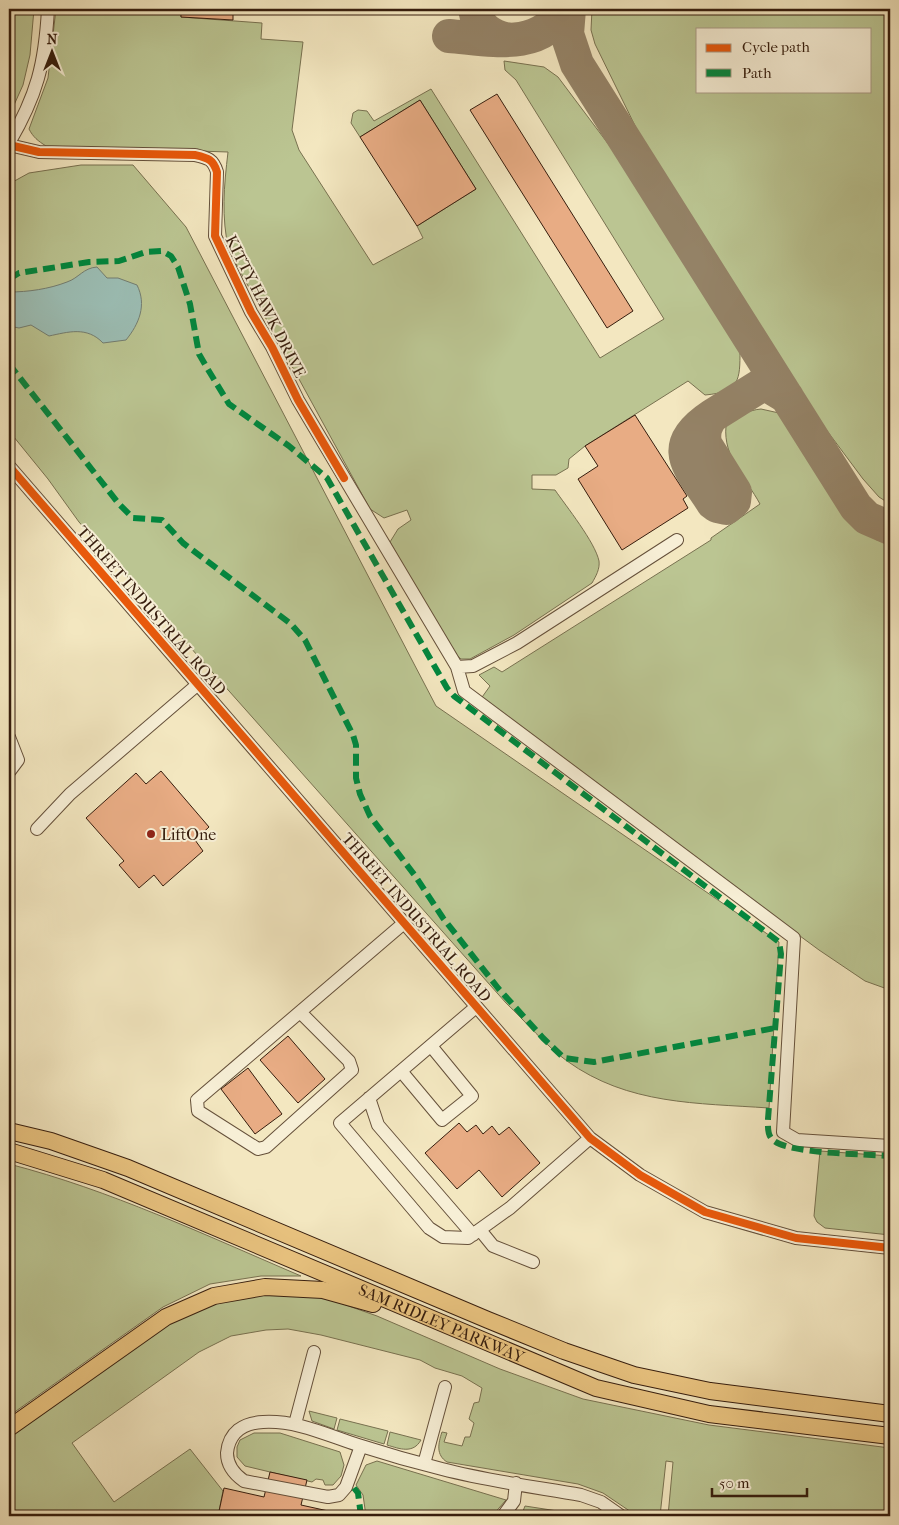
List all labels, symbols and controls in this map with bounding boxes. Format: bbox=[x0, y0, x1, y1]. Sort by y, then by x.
north arrow bbox=[28, 28, 78, 78]
legend bbox=[696, 28, 872, 92]
text: N bbox=[47, 31, 58, 48]
text: Cycle path bbox=[742, 38, 810, 56]
text: Path bbox=[742, 64, 772, 82]
street label: KITTY HAWK DRIVE bbox=[221, 232, 310, 381]
street label: THREET INDUSTRIAL ROAD bbox=[73, 522, 230, 699]
place label: LiftOne bbox=[161, 825, 216, 844]
marker: LiftOne bbox=[145, 828, 157, 840]
street label: THREET INDUSTRIAL ROAD bbox=[338, 829, 495, 1006]
street label: SAM RIDLEY PARKWAY bbox=[356, 1280, 528, 1367]
scale bar bbox=[712, 1465, 806, 1497]
text: 50 m bbox=[719, 1474, 750, 1492]

